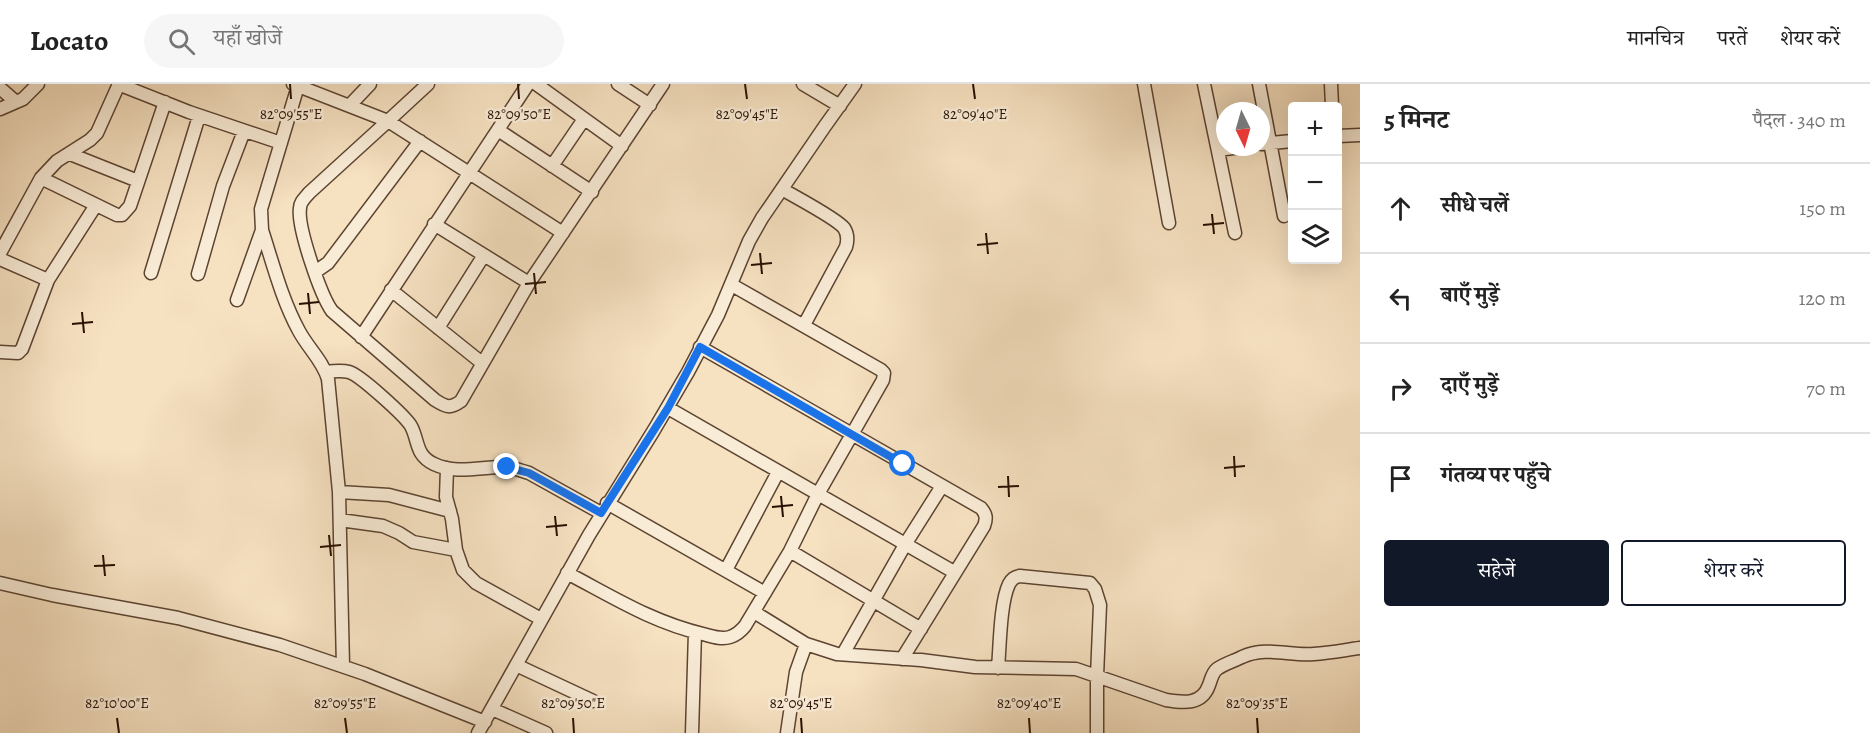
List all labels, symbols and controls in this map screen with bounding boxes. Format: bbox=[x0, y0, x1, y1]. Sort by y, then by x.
search box bbox=[144, 14, 564, 68]
text: Locato bbox=[30, 22, 108, 60]
text: यहाँ खोजें bbox=[213, 23, 282, 53]
text: मानचित्र bbox=[1627, 24, 1684, 52]
text: परतें bbox=[1717, 24, 1747, 52]
text: शेयर करें bbox=[1780, 24, 1840, 52]
icon: search bbox=[165, 25, 198, 58]
north arrow bbox=[1216, 102, 1270, 156]
map controls bbox=[1288, 102, 1342, 264]
button: + bbox=[1288, 102, 1342, 156]
text: 5 मिनट bbox=[1384, 102, 1449, 137]
text: 82°09'55"E bbox=[260, 104, 322, 124]
text: 82°09'50"E bbox=[487, 104, 551, 124]
text: 82°09'45"E bbox=[716, 104, 778, 124]
text: 82°09'40"E bbox=[943, 104, 1007, 124]
text: पैदल · 340 m bbox=[1753, 107, 1846, 134]
button: − bbox=[1288, 156, 1342, 210]
text: सीधे चलें bbox=[1441, 190, 1509, 220]
icon: ahead bbox=[1384, 192, 1417, 225]
text: 150 m bbox=[1799, 195, 1846, 222]
button: layers bbox=[1288, 210, 1342, 264]
text: बाएँ मुड़ें bbox=[1441, 280, 1499, 310]
icon: left bbox=[1384, 282, 1417, 315]
text: 120 m bbox=[1798, 285, 1846, 312]
text: दाएँ मुड़ें bbox=[1441, 370, 1499, 400]
icon: right bbox=[1384, 372, 1417, 405]
text: 70 m bbox=[1806, 375, 1846, 402]
route start bbox=[889, 450, 915, 476]
route end bbox=[493, 453, 519, 479]
text: गंतव्य पर पहुँचे bbox=[1441, 460, 1550, 490]
icon: arrive bbox=[1384, 462, 1417, 495]
button: सहेजें bbox=[1384, 540, 1609, 606]
button: शेयर करें bbox=[1621, 540, 1846, 606]
text: 82°10'00"E bbox=[85, 693, 149, 713]
text: 82°09'55"E bbox=[314, 693, 376, 713]
text: 82°09'50"E bbox=[541, 693, 605, 713]
text: 82°09'45"E bbox=[770, 693, 832, 713]
text: 82°09'40"E bbox=[997, 693, 1061, 713]
text: 82°09'35"E bbox=[1226, 693, 1288, 713]

